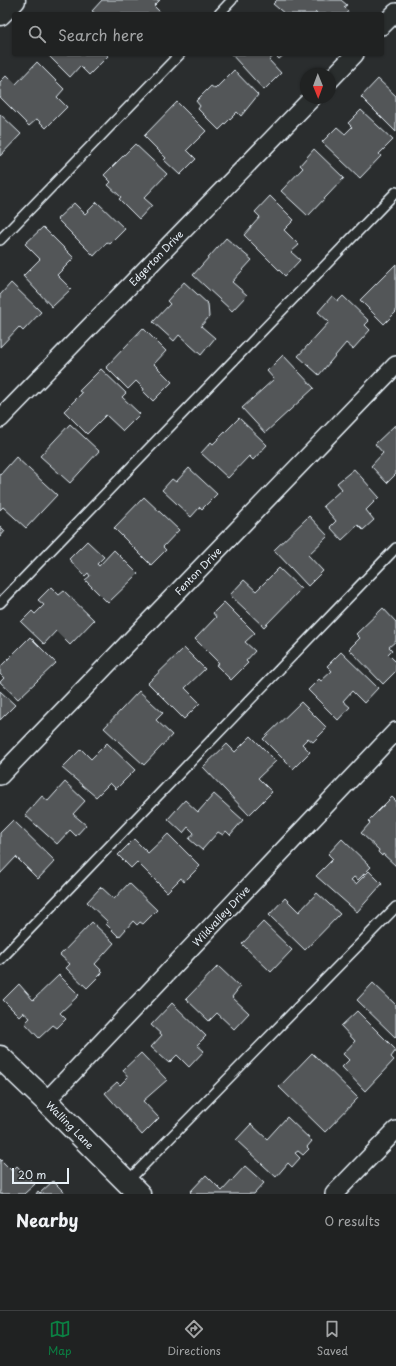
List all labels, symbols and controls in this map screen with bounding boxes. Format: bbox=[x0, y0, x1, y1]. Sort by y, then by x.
search box bbox=[12, 12, 384, 56]
icon: search bbox=[26, 23, 48, 45]
text: Search here bbox=[58, 23, 144, 46]
north arrow bbox=[300, 68, 336, 104]
street label: Edgerton Drive bbox=[125, 226, 186, 289]
street label: Fenton Drive bbox=[171, 543, 224, 598]
street label: Wildvalley Drive bbox=[189, 882, 253, 949]
street label: Walling Lane bbox=[43, 1097, 98, 1152]
scale bar bbox=[12, 1166, 69, 1185]
text: 20 m bbox=[18, 1166, 46, 1183]
text: Nearby bbox=[16, 1207, 78, 1233]
text: 0 results bbox=[325, 1211, 380, 1230]
tab: Map bbox=[48, 1318, 71, 1359]
tab: Directions bbox=[167, 1318, 221, 1359]
tab: Saved bbox=[317, 1318, 348, 1359]

